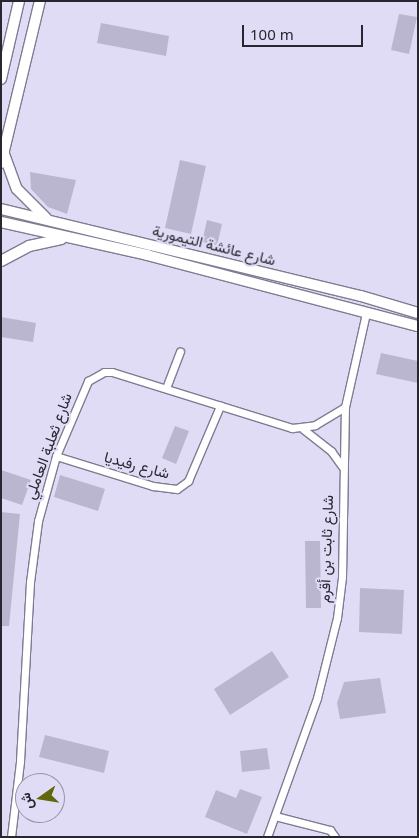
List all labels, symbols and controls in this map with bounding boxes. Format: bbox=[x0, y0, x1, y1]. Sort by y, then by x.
scale bar bbox=[244, 15, 365, 47]
text: 100 m bbox=[250, 24, 294, 44]
street label: شارع عائشة التيمورية bbox=[151, 221, 277, 269]
street label: شارع ثعلبة العاملي bbox=[20, 390, 76, 502]
street label: شارع رفيديا bbox=[102, 448, 172, 482]
street label: شارع ثابت بن أقرم bbox=[315, 495, 337, 603]
north arrow bbox=[15, 773, 65, 823]
text: ش bbox=[15, 791, 37, 812]

